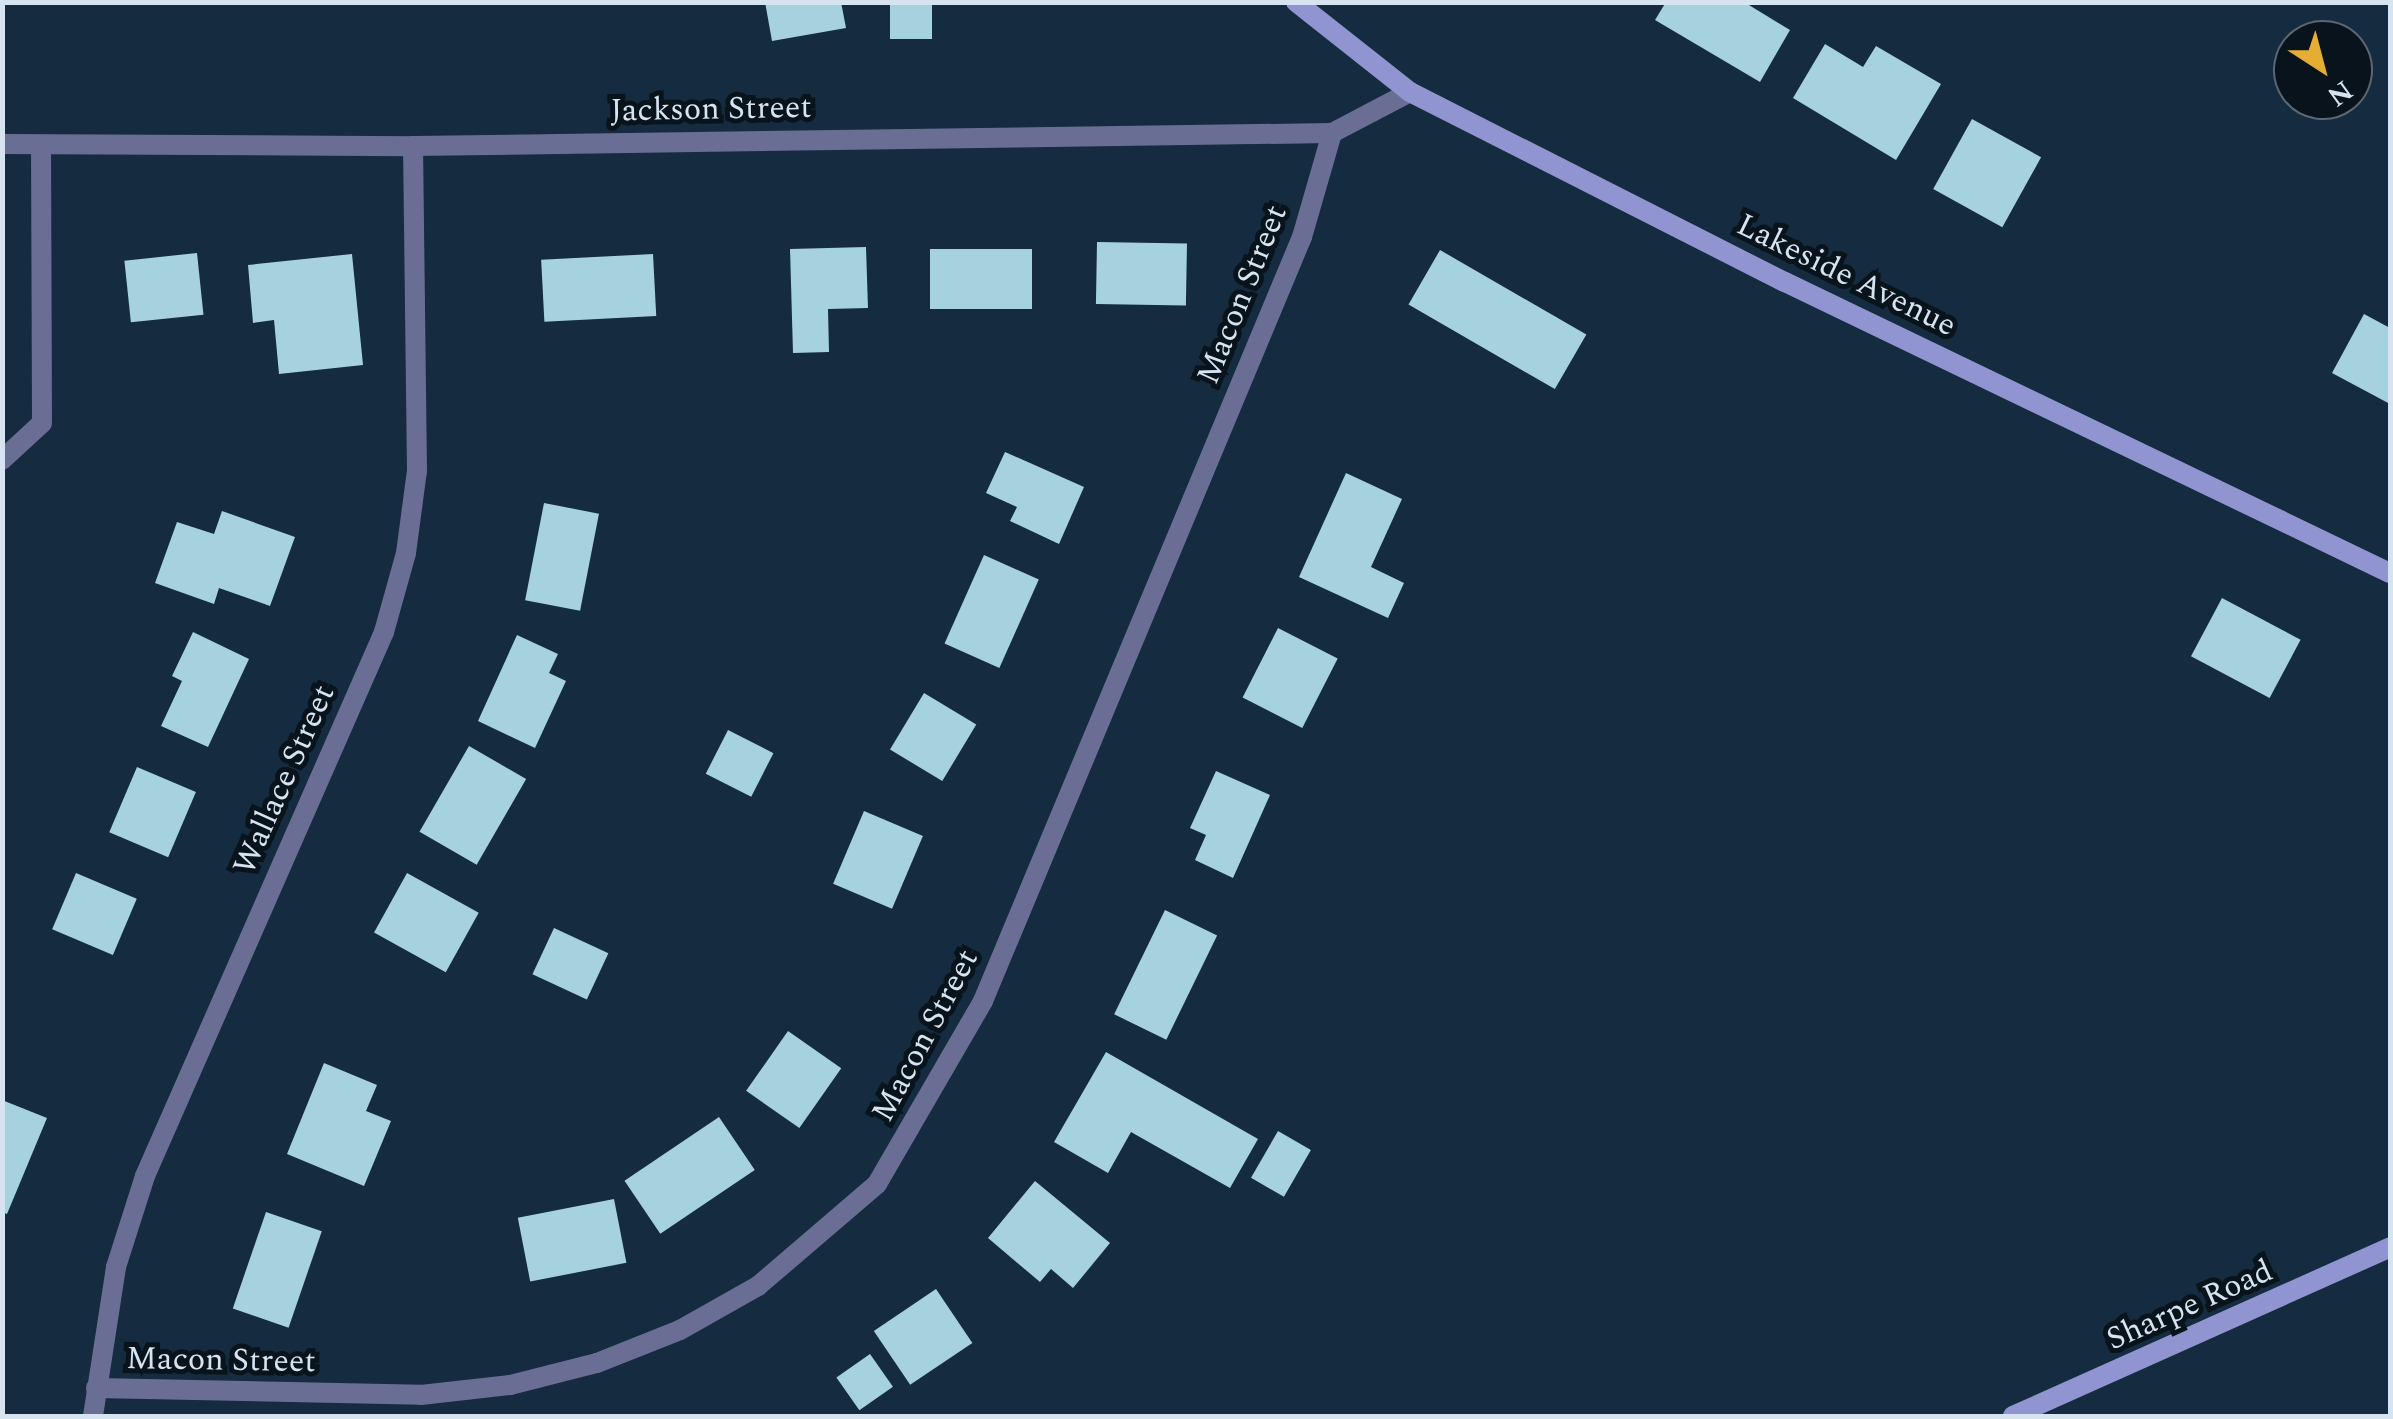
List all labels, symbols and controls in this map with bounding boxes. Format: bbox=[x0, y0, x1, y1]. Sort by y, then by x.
north arrow bbox=[2273, 20, 2373, 120]
text: N bbox=[2318, 69, 2362, 117]
street label: Jackson Street bbox=[610, 89, 812, 131]
street label: Macon Street bbox=[1190, 200, 1296, 390]
street label: Lakeside Avenue bbox=[1730, 206, 1962, 346]
street label: Wallace Street bbox=[226, 679, 344, 881]
street label: Macon Street bbox=[865, 943, 987, 1129]
street label: Sharpe Road bbox=[2101, 1252, 2279, 1360]
street label: Macon Street bbox=[126, 1340, 316, 1382]

